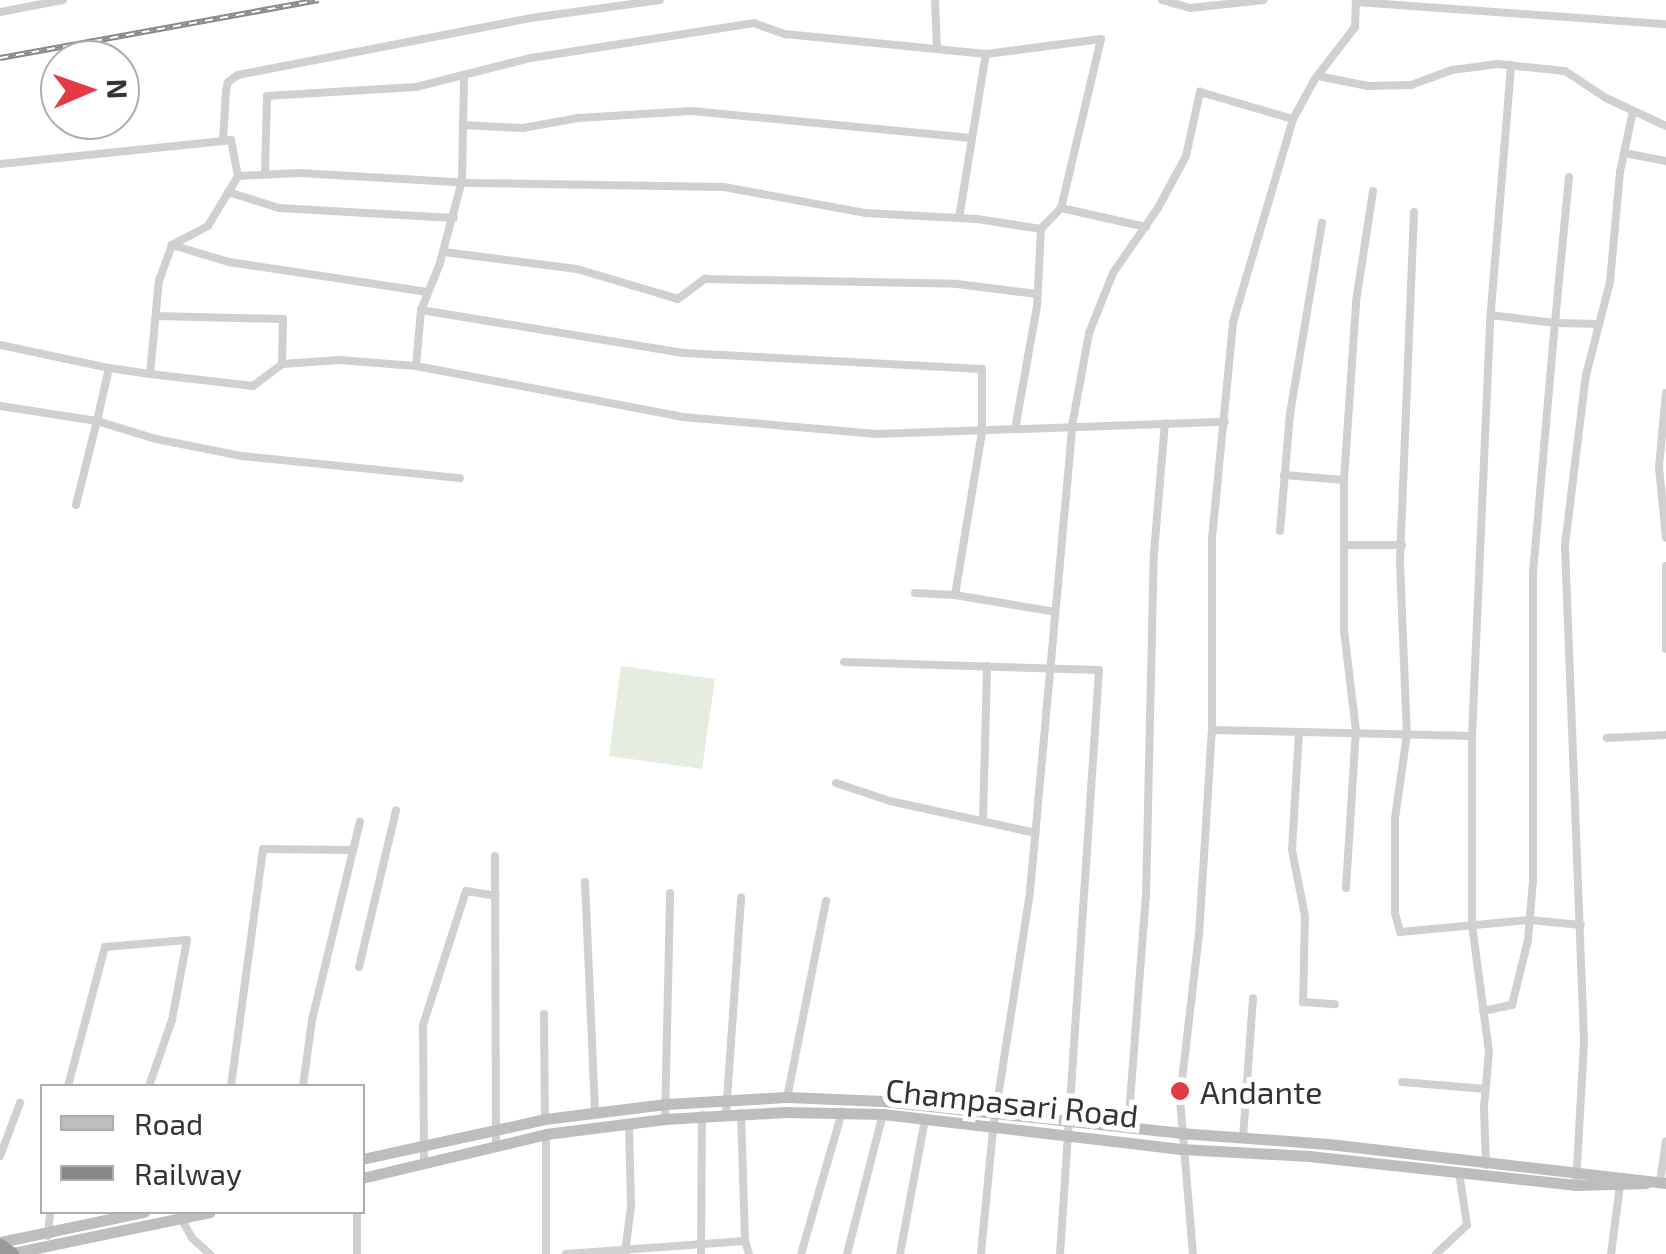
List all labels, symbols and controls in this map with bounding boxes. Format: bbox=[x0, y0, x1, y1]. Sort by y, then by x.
north arrow bbox=[40, 40, 140, 140]
text: N bbox=[101, 78, 135, 100]
street label: Champasari Road bbox=[884, 1070, 1140, 1134]
place label: Andante bbox=[1200, 1072, 1322, 1110]
marker: Andante bbox=[1169, 1080, 1191, 1102]
legend bbox=[40, 1084, 365, 1214]
text: Road bbox=[134, 1105, 203, 1141]
text: Railway bbox=[134, 1155, 242, 1191]

